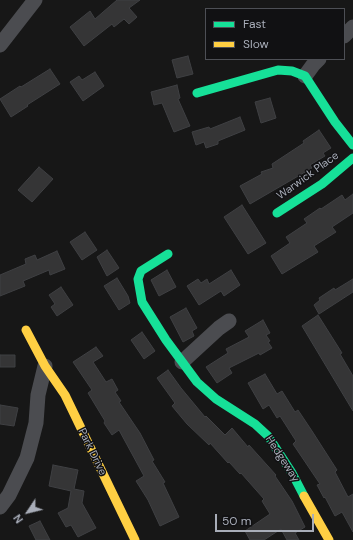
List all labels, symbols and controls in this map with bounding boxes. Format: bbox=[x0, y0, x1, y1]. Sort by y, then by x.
legend bbox=[205, 8, 345, 60]
text: Fast bbox=[243, 16, 266, 32]
text: Slow bbox=[243, 36, 269, 52]
street label: Warwick Place bbox=[274, 149, 342, 203]
street label: Park Drive bbox=[75, 426, 109, 478]
street label: Hedgeway bbox=[262, 433, 302, 485]
north arrow bbox=[8, 492, 48, 532]
scale bar bbox=[217, 506, 316, 532]
text: N bbox=[10, 512, 26, 526]
text: 50 m bbox=[222, 513, 251, 529]

